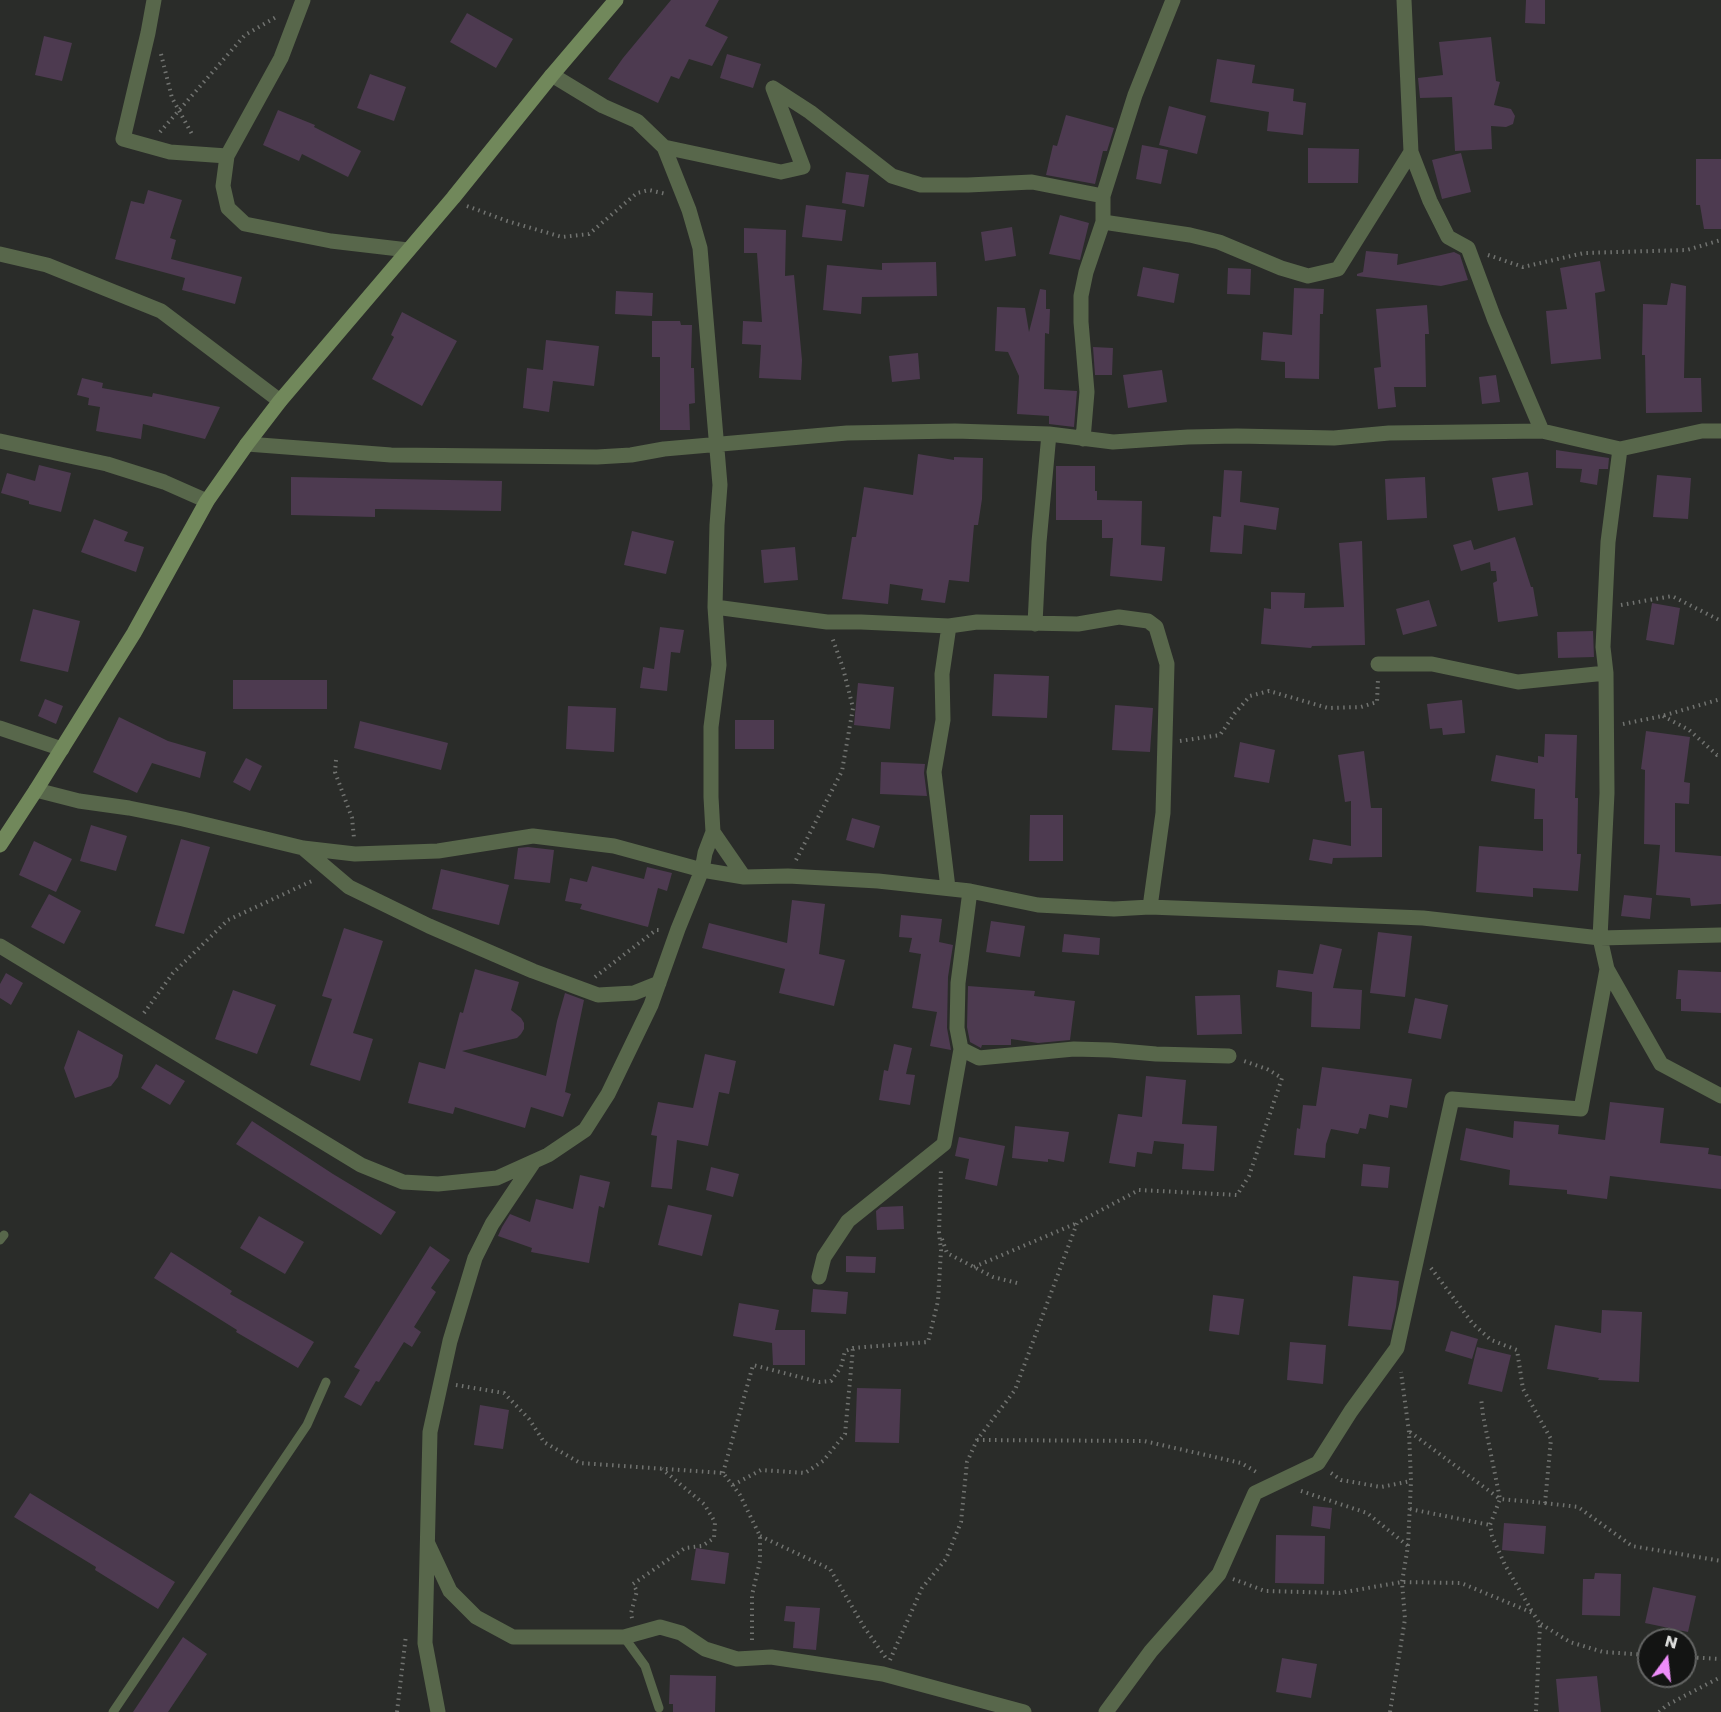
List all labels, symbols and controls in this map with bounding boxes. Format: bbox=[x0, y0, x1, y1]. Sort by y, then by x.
north arrow bbox=[1637, 1628, 1697, 1688]
text: N bbox=[1662, 1629, 1680, 1655]

